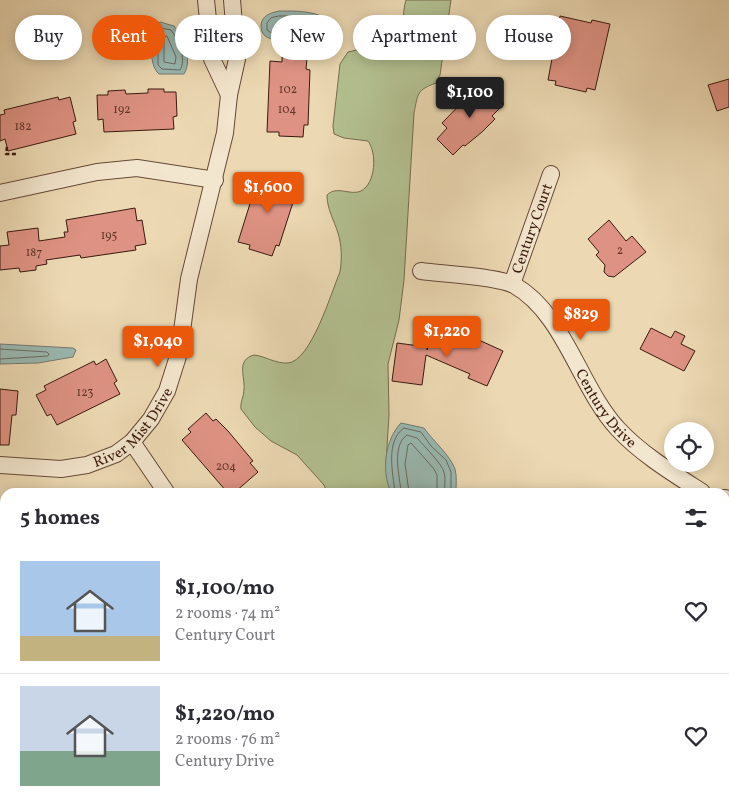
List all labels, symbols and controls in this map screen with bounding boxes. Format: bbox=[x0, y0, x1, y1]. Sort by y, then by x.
chip: Buy bbox=[15, 15, 82, 60]
chip: Rent bbox=[92, 15, 165, 60]
chip: Filters bbox=[175, 15, 261, 60]
chip: New bbox=[271, 15, 343, 60]
chip: Apartment bbox=[353, 15, 476, 60]
chip: House bbox=[486, 15, 571, 60]
pin: $1,100 bbox=[429, 76, 511, 119]
house number: 102 bbox=[279, 82, 297, 98]
text: $1,100 bbox=[447, 82, 493, 104]
house number: 192 bbox=[113, 102, 131, 118]
house number: 104 bbox=[278, 102, 296, 118]
house number: 182 bbox=[14, 119, 32, 135]
pin: $1,600 bbox=[227, 172, 309, 214]
text: $1,600 bbox=[244, 177, 292, 199]
street label: Century Court bbox=[507, 181, 559, 277]
house number: 195 bbox=[101, 228, 117, 244]
house number: 2 bbox=[617, 243, 623, 259]
house number: 187 bbox=[26, 245, 42, 261]
pin: $829 bbox=[551, 298, 611, 341]
text: $829 bbox=[564, 304, 598, 326]
pin: $1,220 bbox=[406, 316, 488, 358]
text: $1,220 bbox=[424, 321, 470, 343]
pin: $1,040 bbox=[117, 326, 199, 368]
text: $1,040 bbox=[134, 331, 182, 353]
street label: Century Drive bbox=[569, 366, 640, 454]
street label: River Mist Drive bbox=[90, 384, 179, 474]
house number: 123 bbox=[77, 385, 93, 401]
map controls bbox=[664, 422, 714, 472]
button: locate bbox=[664, 422, 714, 472]
house number: 204 bbox=[216, 459, 236, 475]
text: 5 homes bbox=[20, 504, 100, 533]
icon: filters bbox=[682, 504, 710, 532]
text: $1,100/mo bbox=[175, 574, 275, 603]
icon: home bbox=[60, 581, 120, 641]
icon: heart bbox=[682, 597, 710, 625]
text: 2 rooms · 74 m² bbox=[175, 603, 280, 625]
text: Century Court bbox=[175, 625, 276, 647]
text: $1,220/mo bbox=[175, 700, 275, 729]
icon: home bbox=[60, 706, 120, 766]
icon: heart bbox=[682, 722, 710, 750]
text: 2 rooms · 76 m² bbox=[175, 729, 280, 751]
text: Century Drive bbox=[175, 751, 274, 773]

